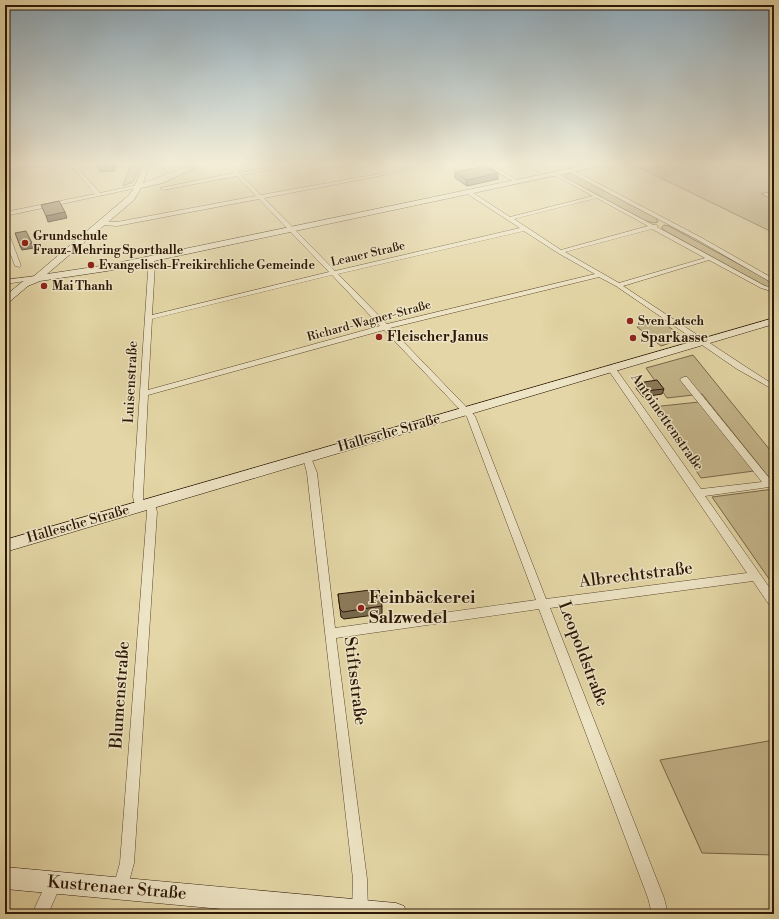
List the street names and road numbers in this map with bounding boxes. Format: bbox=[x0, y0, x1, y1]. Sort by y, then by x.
street label: Leauer Straße bbox=[329, 238, 407, 270]
street label: Richard-Wagner-Straße bbox=[305, 297, 433, 345]
street label: Luisenstraße bbox=[120, 340, 142, 424]
street label: Antoinettenstraße bbox=[626, 369, 707, 474]
street label: Hallesche Straße bbox=[336, 410, 442, 456]
street label: Hallesche Straße bbox=[25, 501, 131, 547]
street label: Albrechtstraße bbox=[577, 557, 694, 593]
street label: Leopoldstraße bbox=[553, 598, 613, 710]
street label: Stiftsstraße bbox=[339, 635, 371, 727]
street label: Blumenstraße bbox=[105, 640, 135, 751]
street label: Kustrenaer Straße bbox=[46, 871, 188, 905]

